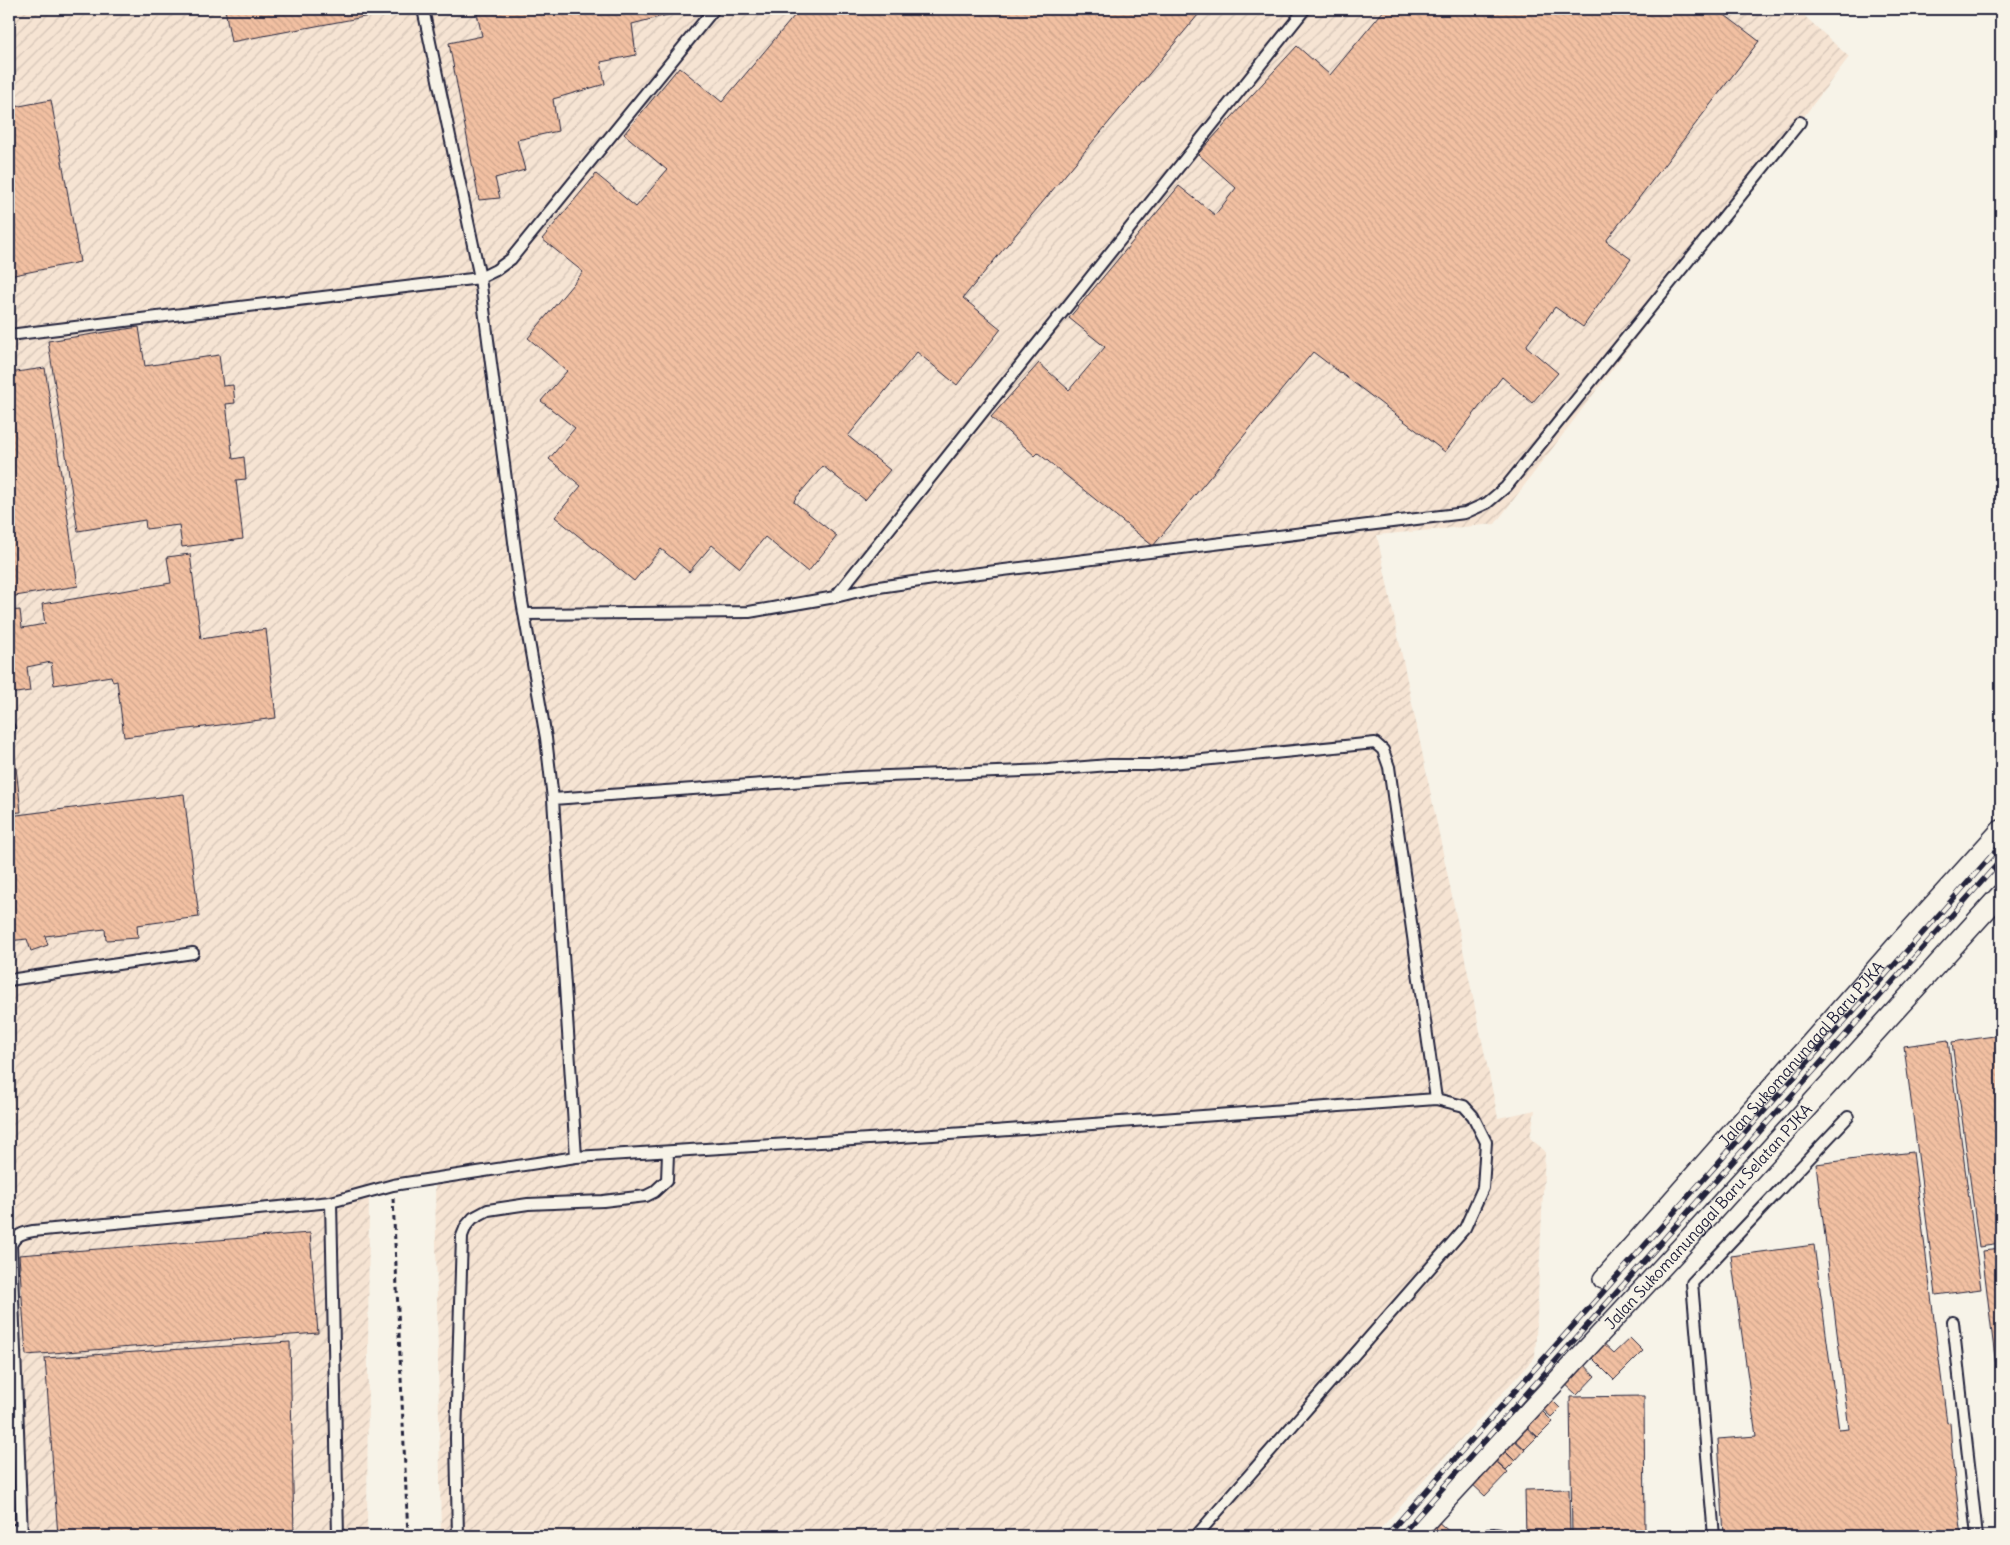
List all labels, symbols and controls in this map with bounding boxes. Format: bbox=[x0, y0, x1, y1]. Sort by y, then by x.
street label: Jalan Sukomanunggal Baru PJKA bbox=[1714, 957, 1888, 1151]
street label: Jalan Sukomanunggal Baru Selatan PJKA bbox=[1600, 1099, 1816, 1333]

